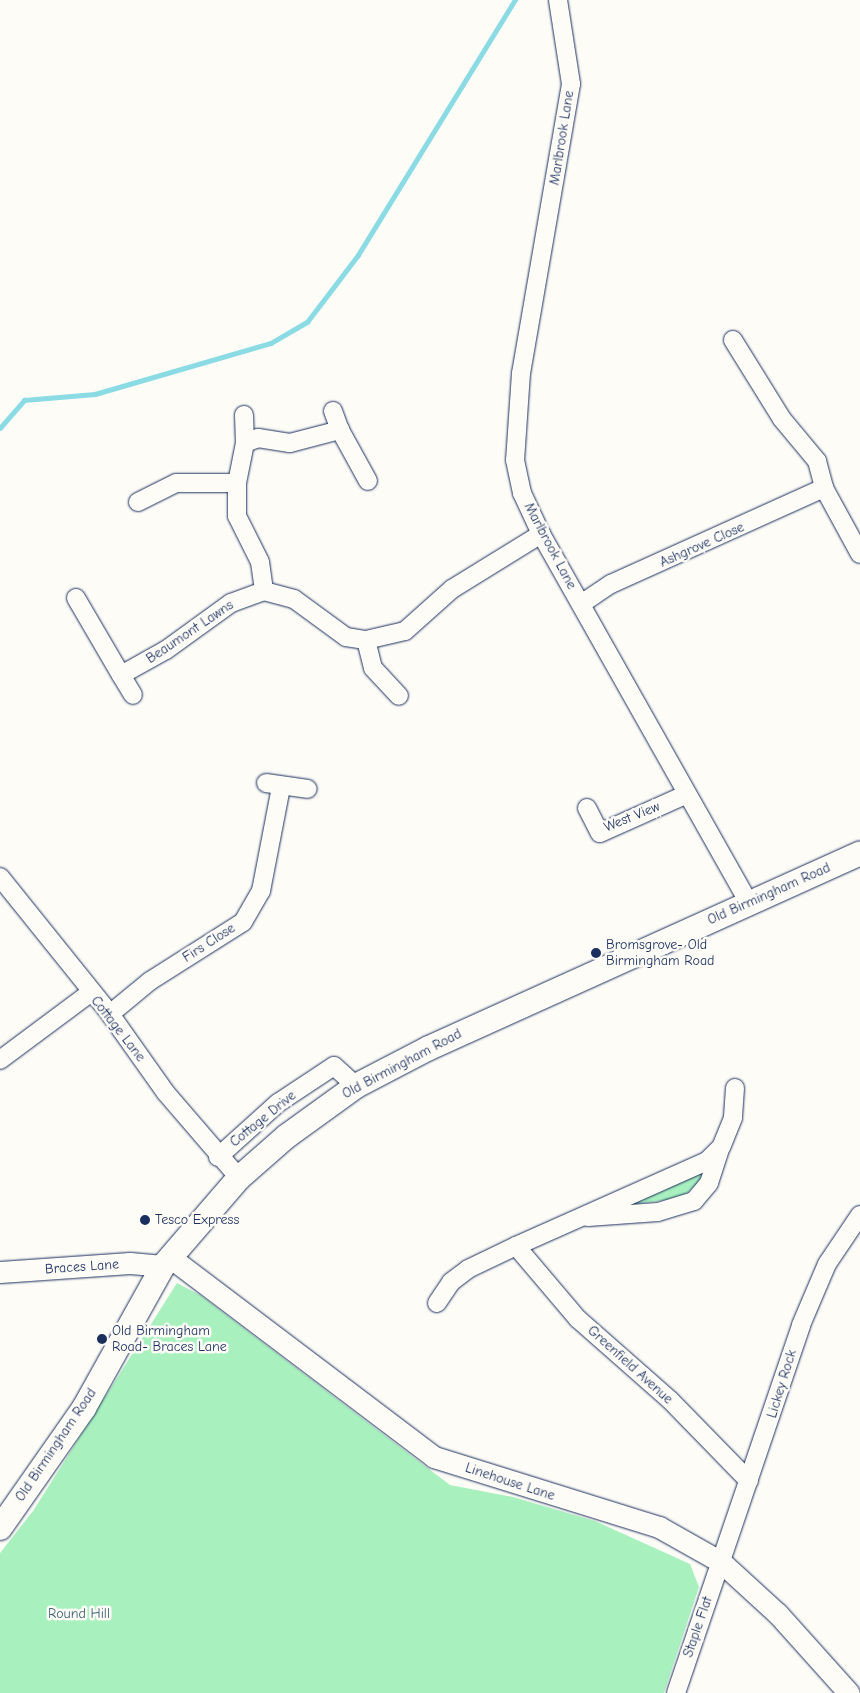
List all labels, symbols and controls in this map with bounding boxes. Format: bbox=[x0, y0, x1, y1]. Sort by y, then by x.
street label: Marlbrook Lane bbox=[546, 90, 578, 186]
street label: Marlbrook Lane bbox=[520, 500, 580, 592]
street label: Ashgrove Close bbox=[657, 519, 747, 571]
street label: Beaumont Lawns bbox=[143, 597, 237, 667]
street label: West View bbox=[602, 798, 662, 836]
street label: Old Birmingham Road bbox=[705, 859, 833, 929]
street label: Firs Close bbox=[180, 920, 238, 966]
place label: Bromsgrove- Old Birmingham Road bbox=[606, 937, 715, 970]
marker: Bromsgrove- Old Birmingham Road bbox=[590, 947, 602, 959]
street label: Cottage Lane bbox=[87, 993, 149, 1065]
street label: Old Birmingham Road bbox=[339, 1025, 465, 1103]
street label: Cottage Drive bbox=[227, 1087, 299, 1151]
place label: Tesco Express bbox=[155, 1212, 239, 1228]
marker: Tesco Express bbox=[139, 1214, 151, 1226]
street label: Braces Lane bbox=[44, 1256, 120, 1278]
street label: Greenfield Avenue bbox=[584, 1322, 676, 1408]
place label: Old Birmingham Road- Braces Lane bbox=[112, 1323, 227, 1355]
marker: Old Birmingham Road- Braces Lane bbox=[96, 1333, 108, 1345]
street label: Lickey Rock bbox=[764, 1348, 800, 1420]
street label: Old Birmingham Road bbox=[12, 1385, 100, 1505]
street label: Linehouse Lane bbox=[463, 1460, 557, 1504]
street label: Staple Flat bbox=[680, 1594, 716, 1660]
park label: Round Hill bbox=[48, 1606, 110, 1622]

